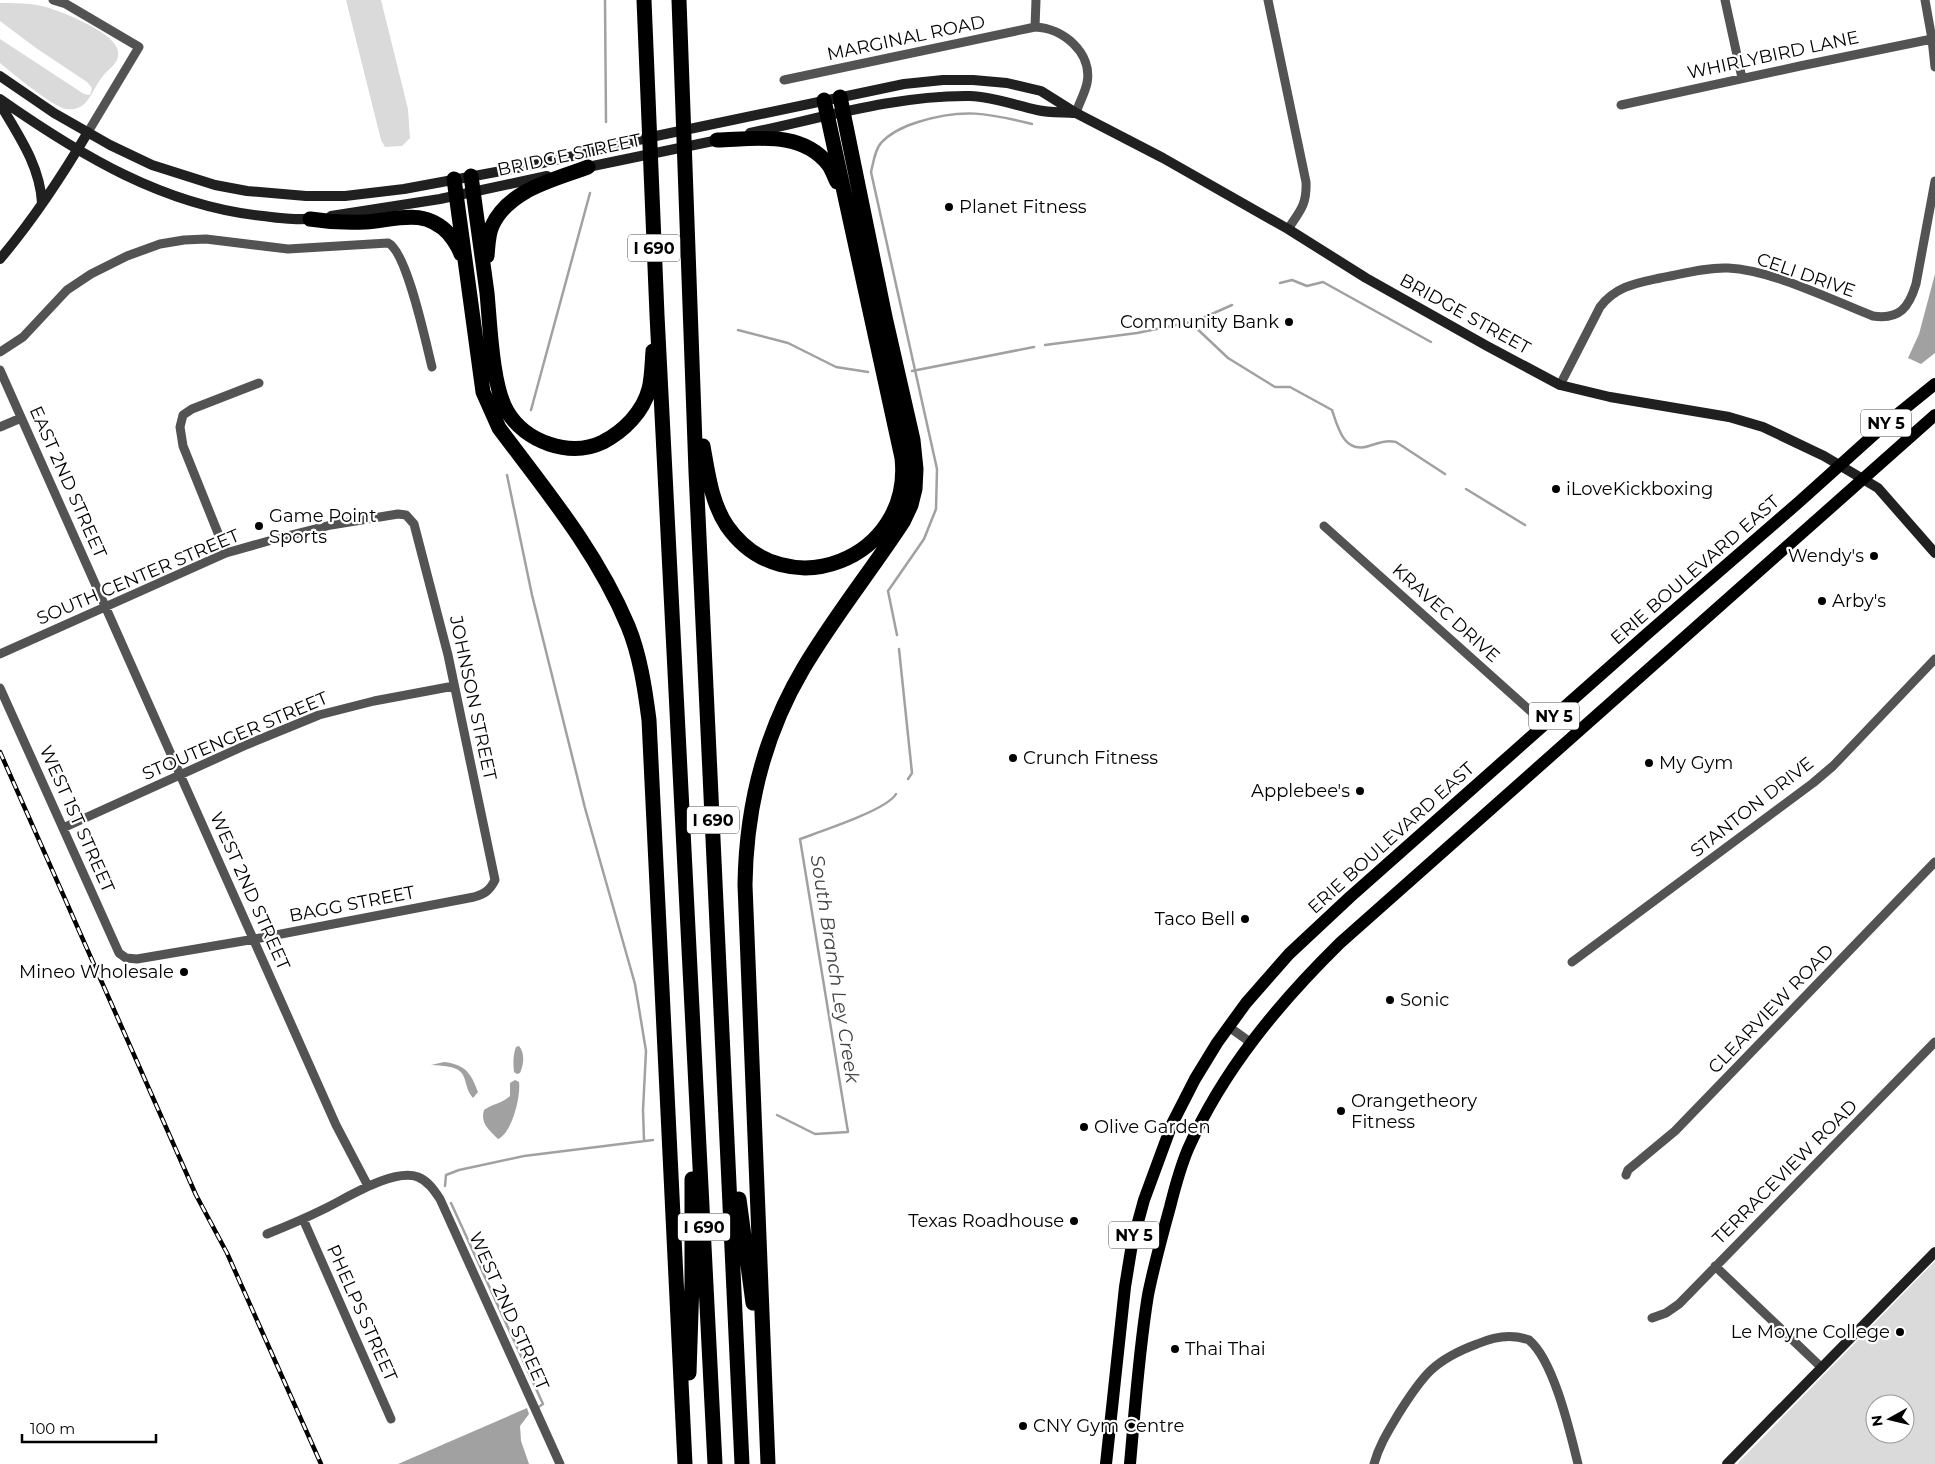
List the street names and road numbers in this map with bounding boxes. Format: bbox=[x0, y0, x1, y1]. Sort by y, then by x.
street label: MARGINAL ROAD bbox=[825, 11, 987, 65]
street label: WHIRLYBIRD LANE bbox=[1685, 26, 1861, 84]
street label: BRIDGE STREET bbox=[495, 129, 643, 181]
road number: I 690 bbox=[628, 234, 680, 262]
street label: CELI DRIVE bbox=[1754, 248, 1858, 302]
street label: BRIDGE STREET bbox=[1396, 269, 1535, 359]
street label: EAST 2ND STREET bbox=[25, 403, 112, 562]
road number: NY 5 bbox=[1861, 409, 1911, 436]
street label: ERIE BOULEVARD EAST bbox=[1606, 490, 1784, 649]
street label: SOUTH CENTER STREET bbox=[33, 524, 243, 630]
street label: KRAVEC DRIVE bbox=[1388, 559, 1504, 667]
street label: JOHNSON STREET bbox=[445, 613, 501, 783]
street label: STOUTENGER STREET bbox=[139, 687, 332, 785]
road number: NY 5 bbox=[1529, 702, 1579, 729]
street label: WEST 1ST STREET bbox=[35, 742, 120, 897]
street label: STANTON DRIVE bbox=[1686, 752, 1818, 862]
street label: ERIE BOULEVARD EAST bbox=[1303, 757, 1479, 919]
road number: I 690 bbox=[687, 806, 739, 834]
street label: WEST 2ND STREET bbox=[205, 809, 295, 974]
street label: BAGG STREET bbox=[287, 881, 417, 927]
street label: CLEARVIEW ROAD bbox=[1704, 940, 1838, 1078]
street label: TERRACEVIEW ROAD bbox=[1708, 1095, 1862, 1249]
road number: I 690 bbox=[678, 1214, 730, 1240]
road number: NY 5 bbox=[1109, 1222, 1159, 1248]
street label: WEST 2ND STREET bbox=[464, 1229, 554, 1394]
street label: PHELPS STREET bbox=[322, 1241, 402, 1385]

